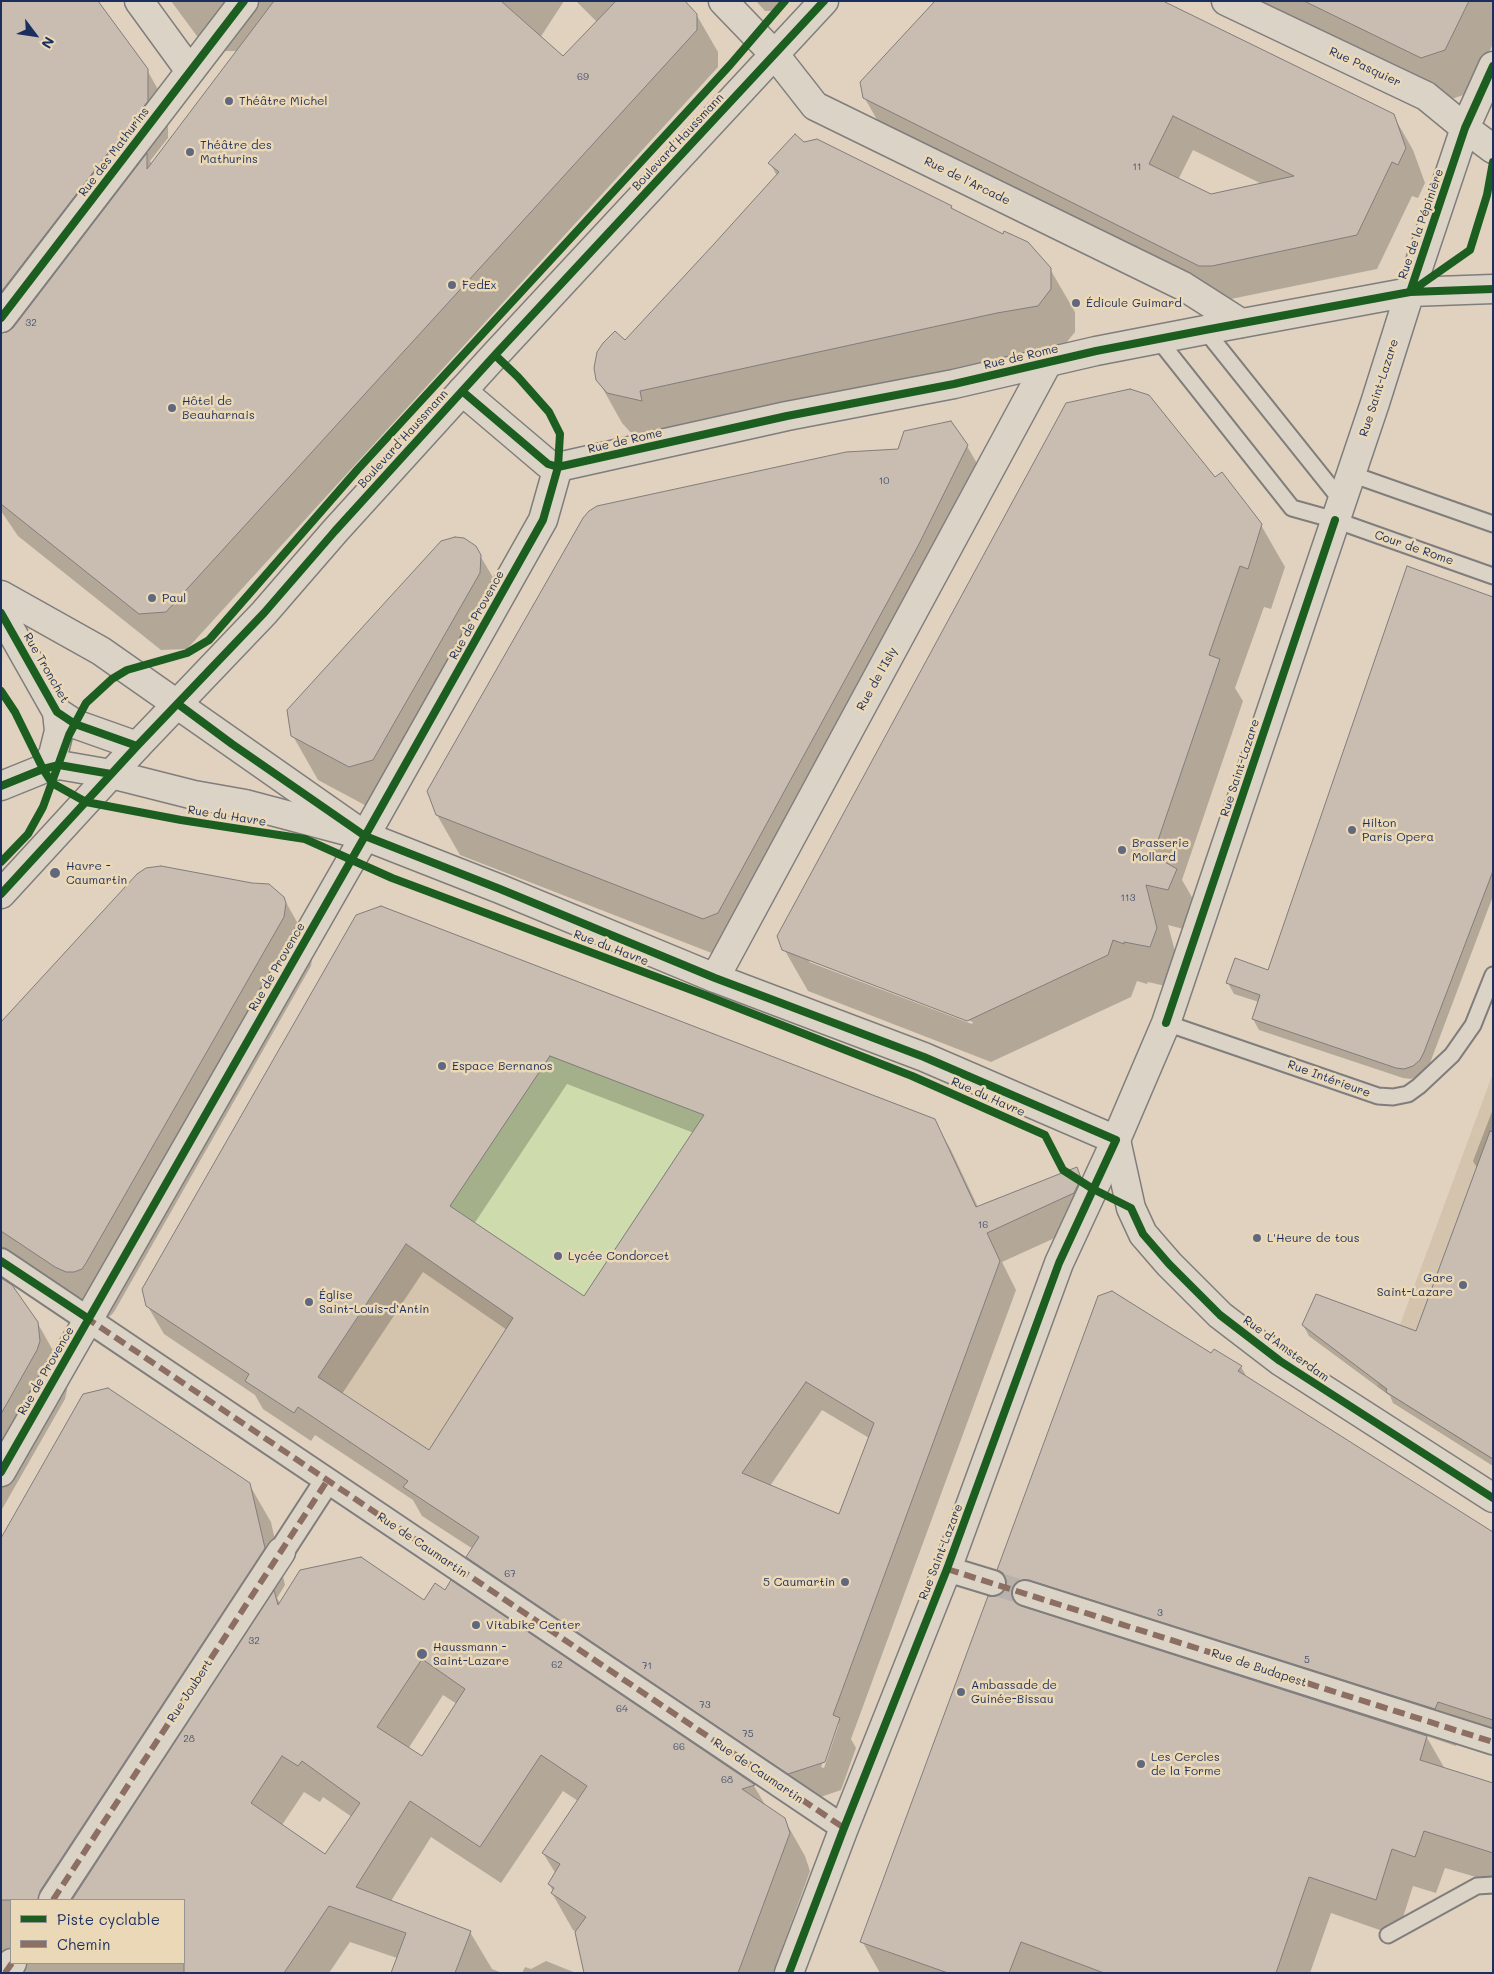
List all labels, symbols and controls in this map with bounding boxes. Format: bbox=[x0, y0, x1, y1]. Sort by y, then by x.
north arrow bbox=[10, 10, 60, 60]
text: N bbox=[37, 34, 59, 52]
street label: Rue Pasquier bbox=[1327, 44, 1403, 90]
house number: 69 bbox=[577, 71, 589, 83]
street label: Boulevard Haussmann bbox=[629, 90, 727, 194]
place label: Théâtre Michel bbox=[239, 94, 327, 108]
marker: Théâtre Michel bbox=[223, 95, 235, 107]
street label: Rue des Mathurins bbox=[76, 105, 152, 199]
place label: Théâtre des Mathurins bbox=[200, 138, 272, 166]
marker: Théâtre des Mathurins bbox=[184, 146, 196, 158]
street label: Rue de l'Arcade bbox=[922, 154, 1012, 208]
house number: 11 bbox=[1133, 161, 1141, 173]
street label: Rue de la Pépinière bbox=[1395, 167, 1447, 281]
place label: FedEx bbox=[462, 278, 497, 292]
marker: FedEx bbox=[446, 279, 458, 291]
place label: Édicule Guimard bbox=[1086, 296, 1182, 310]
marker: Édicule Guimard bbox=[1070, 297, 1082, 309]
house number: 32 bbox=[25, 317, 37, 329]
street label: Rue Saint-Lazare bbox=[1356, 337, 1402, 439]
street label: Rue de Rome bbox=[982, 341, 1060, 373]
street label: Boulevard Haussmann bbox=[355, 387, 451, 491]
place label: Hôtel de Beauharnais bbox=[182, 394, 255, 422]
marker: Hôtel de Beauharnais bbox=[166, 402, 178, 414]
street label: Rue de Rome bbox=[586, 425, 664, 457]
house number: 10 bbox=[879, 475, 889, 487]
street label: Cour de Rome bbox=[1373, 528, 1455, 568]
street label: Rue de Provence bbox=[447, 568, 507, 662]
place label: Paul bbox=[162, 591, 186, 605]
marker: Paul bbox=[146, 592, 158, 604]
street label: Rue Tronchet bbox=[20, 630, 72, 706]
street label: Rue de l'Isly bbox=[854, 645, 900, 713]
street label: Rue Saint-Lazare bbox=[1217, 717, 1263, 819]
street label: Rue du Havre bbox=[187, 803, 267, 829]
place label: Hilton Paris Opera bbox=[1362, 816, 1434, 844]
marker: Hilton Paris Opera bbox=[1346, 824, 1358, 836]
place label: Brasserie Mollard bbox=[1132, 836, 1189, 864]
marker: Brasserie Mollard bbox=[1116, 844, 1128, 856]
place label: Havre - Caumartin bbox=[66, 859, 127, 887]
marker: Havre - Caumartin bbox=[48, 866, 62, 880]
house number: 113 bbox=[1121, 892, 1135, 904]
street label: Rue de Provence bbox=[246, 920, 308, 1014]
street label: Rue du Havre bbox=[571, 927, 651, 969]
street label: Rue Intérieure bbox=[1286, 1057, 1372, 1101]
place label: Espace Bernanos bbox=[452, 1059, 553, 1073]
marker: Espace Bernanos bbox=[436, 1060, 448, 1072]
street label: Rue du Havre bbox=[949, 1074, 1027, 1120]
house number: 16 bbox=[978, 1219, 988, 1231]
place label: L'Heure de tous bbox=[1267, 1231, 1359, 1245]
marker: L'Heure de tous bbox=[1251, 1232, 1263, 1244]
place label: Lycée Condorcet bbox=[568, 1249, 669, 1263]
marker: Lycée Condorcet bbox=[552, 1250, 564, 1262]
place label: Gare Saint-Lazare bbox=[1377, 1271, 1453, 1299]
marker: Gare Saint-Lazare bbox=[1457, 1279, 1469, 1291]
place label: Église Saint-Louis-d'Antin bbox=[319, 1288, 429, 1316]
marker: Église Saint-Louis-d'Antin bbox=[303, 1296, 315, 1308]
street label: Rue d'Amsterdam bbox=[1240, 1313, 1332, 1385]
street label: Rue de Provence bbox=[15, 1324, 77, 1418]
street label: Rue Saint-Lazare bbox=[916, 1502, 966, 1602]
street label: Rue de Caumartin bbox=[374, 1509, 470, 1581]
house number: 67 bbox=[504, 1568, 516, 1580]
place label: 5 Caumartin bbox=[763, 1575, 835, 1589]
marker: 5 Caumartin bbox=[839, 1576, 851, 1588]
house number: 3 bbox=[1157, 1607, 1163, 1619]
place label: Vitabike Center bbox=[486, 1618, 580, 1632]
marker: Vitabike Center bbox=[470, 1619, 482, 1631]
house number: 32 bbox=[248, 1635, 260, 1647]
place label: Haussmann - Saint-Lazare bbox=[433, 1640, 509, 1668]
street label: Rue de Budapest bbox=[1209, 1646, 1309, 1690]
marker: Haussmann - Saint-Lazare bbox=[415, 1647, 429, 1661]
house number: 5 bbox=[1304, 1654, 1310, 1666]
street label: Rue Joubert bbox=[164, 1657, 216, 1725]
house number: 62 bbox=[551, 1659, 563, 1671]
house number: 71 bbox=[642, 1660, 652, 1672]
place label: Ambassade de Guinée-Bissau bbox=[971, 1678, 1057, 1706]
marker: Ambassade de Guinée-Bissau bbox=[955, 1686, 967, 1698]
house number: 73 bbox=[699, 1699, 711, 1711]
house number: 64 bbox=[616, 1703, 628, 1715]
house number: 75 bbox=[742, 1728, 754, 1740]
house number: 28 bbox=[183, 1733, 195, 1745]
street label: Rue de Caumartin bbox=[710, 1735, 806, 1807]
house number: 66 bbox=[673, 1741, 685, 1753]
place label: Les Cercles de la Forme bbox=[1151, 1750, 1221, 1778]
marker: Les Cercles de la Forme bbox=[1135, 1758, 1147, 1770]
house number: 68 bbox=[721, 1774, 733, 1786]
legend bbox=[10, 1899, 185, 1964]
text: Piste cyclable bbox=[57, 1909, 160, 1929]
text: Chemin bbox=[57, 1934, 110, 1954]

